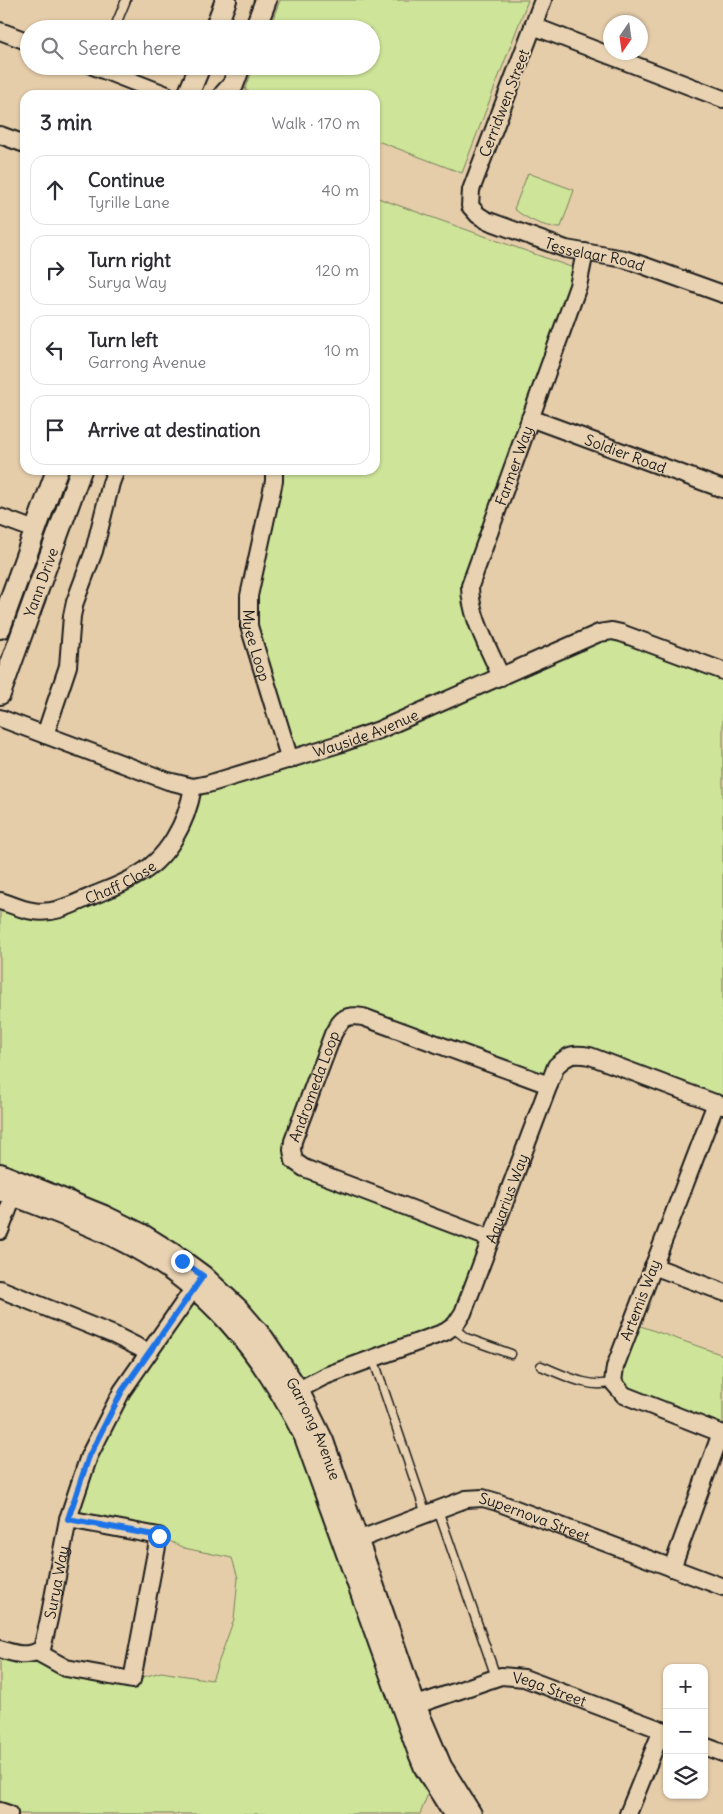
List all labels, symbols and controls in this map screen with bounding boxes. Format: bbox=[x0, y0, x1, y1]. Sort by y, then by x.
north arrow bbox=[603, 15, 648, 60]
search box bbox=[20, 20, 380, 75]
icon: search bbox=[38, 34, 66, 62]
text: Search here bbox=[78, 36, 181, 60]
street label: Cerridwen Street bbox=[475, 46, 533, 160]
text: 3 min bbox=[40, 109, 92, 136]
text: Walk · 170 m bbox=[271, 113, 360, 133]
text: Continue bbox=[88, 168, 165, 192]
icon: ahead bbox=[41, 176, 69, 204]
text: 40 m bbox=[321, 180, 359, 200]
text: Tyrille Lane bbox=[88, 192, 170, 212]
street label: Tesselaar Road bbox=[542, 233, 647, 275]
text: Turn right bbox=[88, 248, 171, 272]
icon: right bbox=[41, 256, 69, 284]
text: 120 m bbox=[316, 260, 359, 280]
text: Surya Way bbox=[88, 272, 167, 292]
text: Turn left bbox=[88, 328, 158, 352]
icon: left bbox=[41, 336, 69, 364]
text: 10 m bbox=[324, 340, 359, 360]
text: Garrong Avenue bbox=[88, 352, 206, 372]
icon: arrive bbox=[41, 416, 69, 444]
text: Arrive at destination bbox=[88, 418, 261, 442]
street label: Farmer Way bbox=[490, 423, 537, 508]
street label: Soldier Road bbox=[582, 430, 669, 477]
street label: Yann Drive bbox=[19, 545, 62, 619]
street label: Myee Loop bbox=[240, 609, 275, 683]
street label: Wayside Avenue bbox=[310, 704, 421, 761]
street label: Chaff Close bbox=[82, 856, 160, 907]
street label: Andromeda Loop bbox=[284, 1028, 343, 1144]
street label: Aquarius Way bbox=[481, 1151, 532, 1246]
route end bbox=[171, 1250, 194, 1273]
street label: Artemis Way bbox=[616, 1257, 664, 1343]
street label: Garrong Avenue bbox=[282, 1373, 345, 1482]
street label: Supernova Street bbox=[477, 1488, 592, 1546]
route start bbox=[148, 1525, 171, 1548]
street label: Surya Way bbox=[40, 1544, 72, 1620]
map controls bbox=[663, 1664, 708, 1799]
button: + bbox=[663, 1664, 708, 1709]
street label: Vega Street bbox=[512, 1668, 589, 1710]
button: − bbox=[663, 1709, 708, 1754]
button: layers bbox=[663, 1754, 708, 1799]

